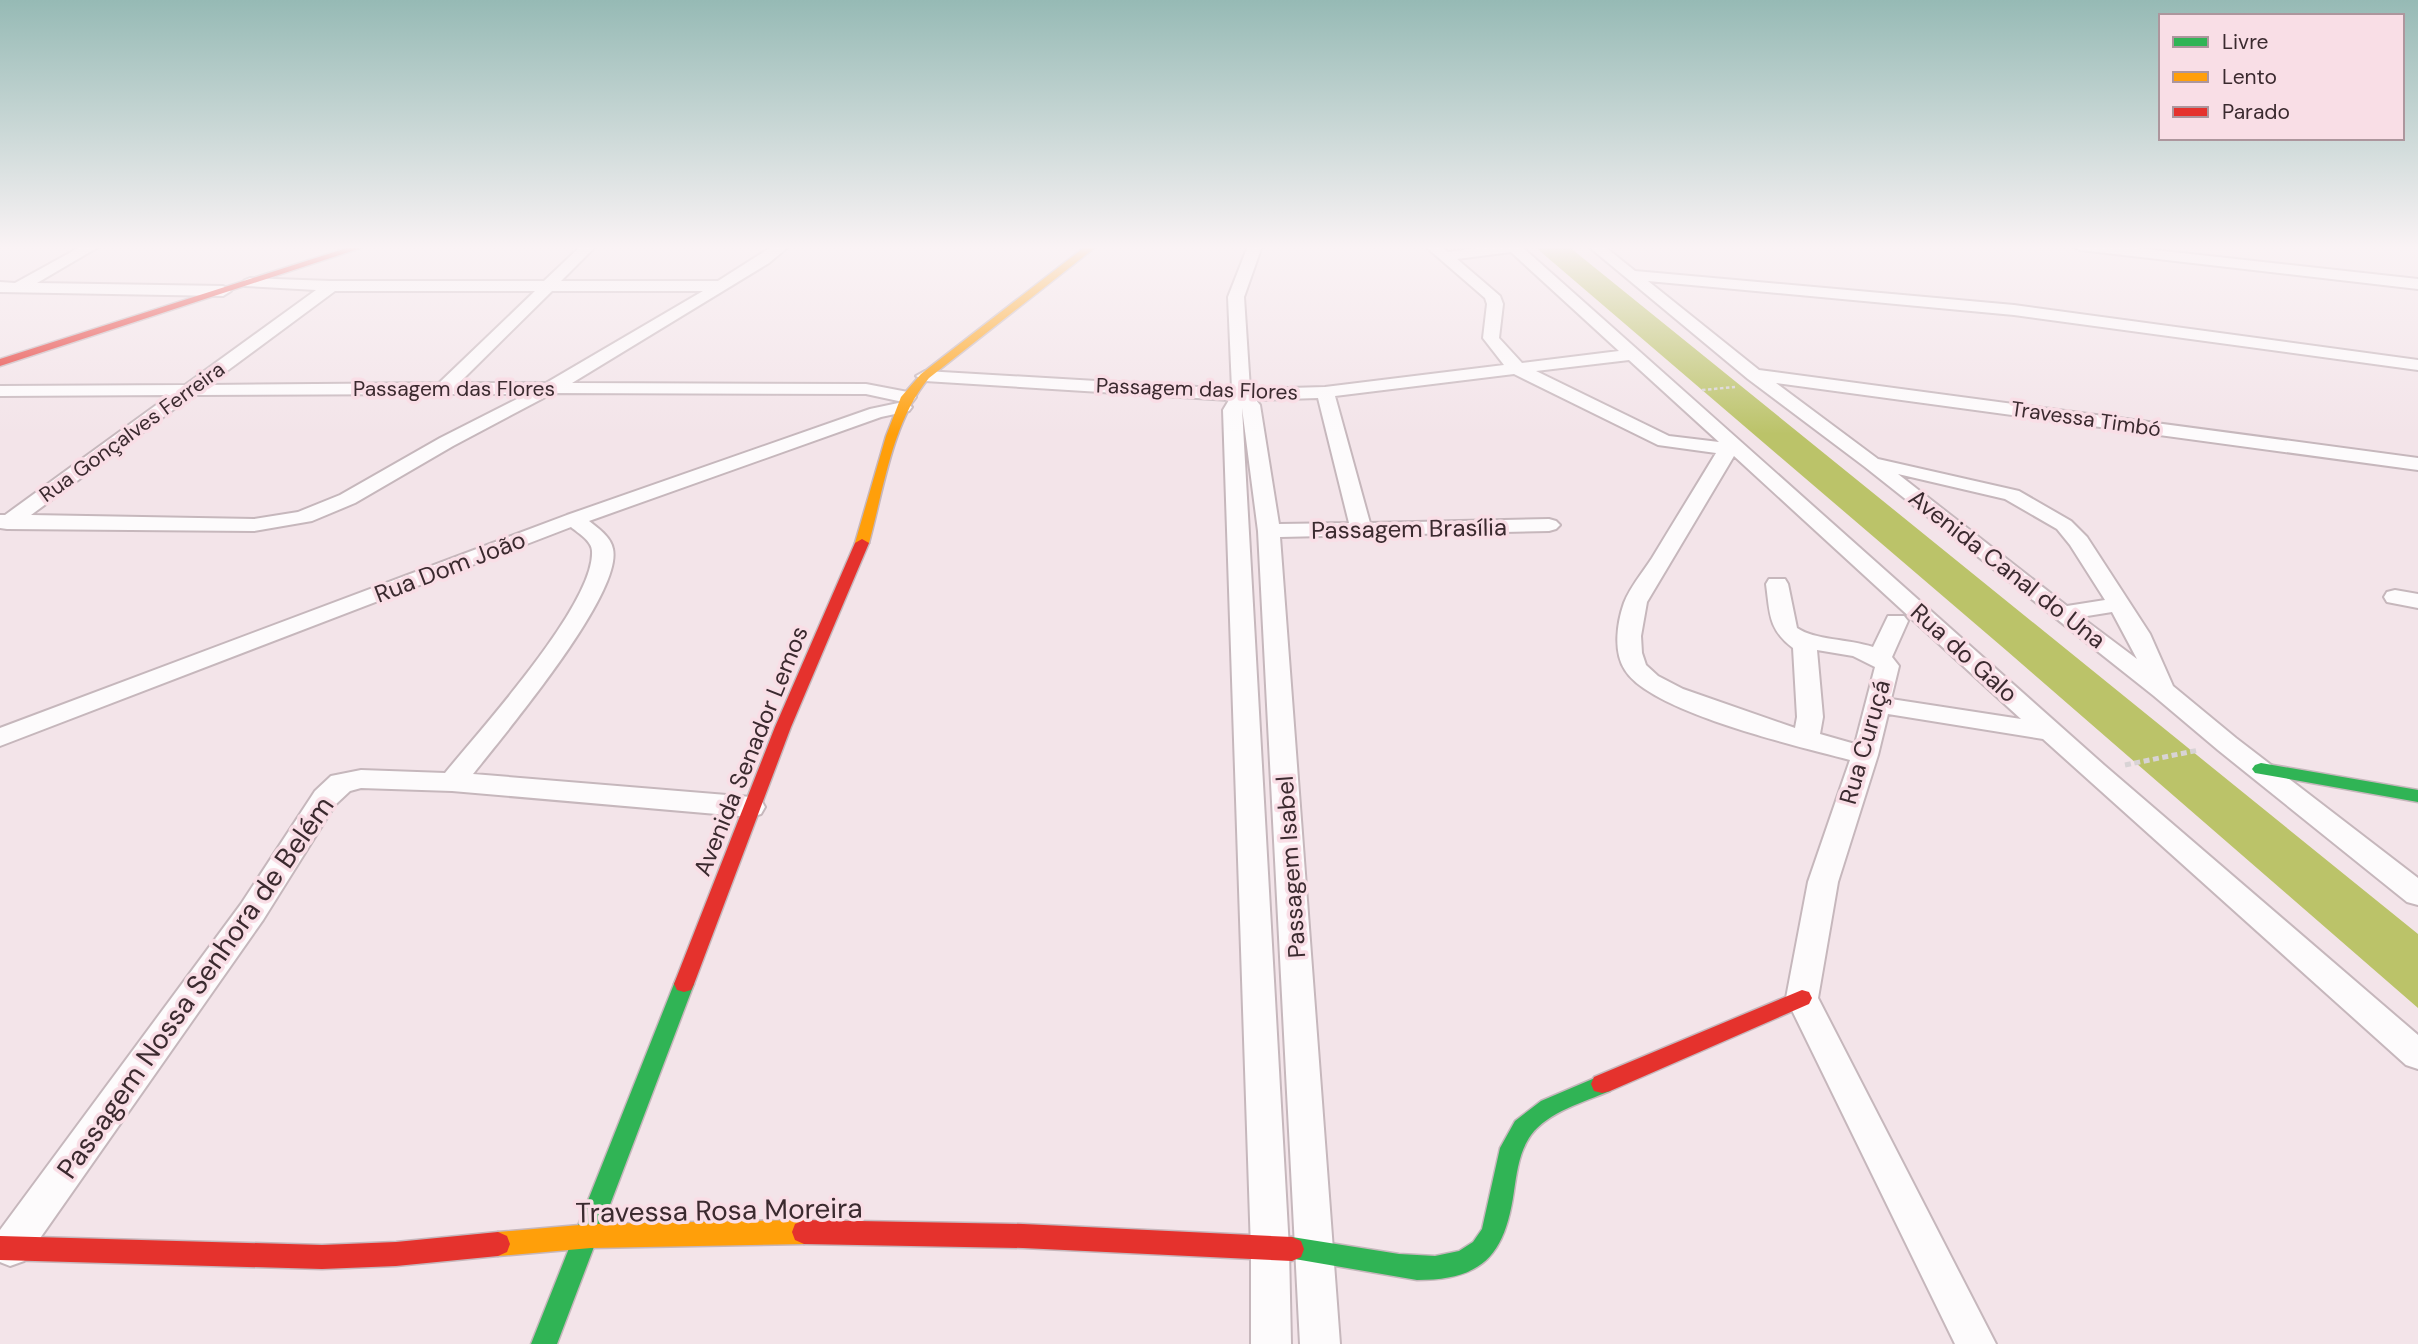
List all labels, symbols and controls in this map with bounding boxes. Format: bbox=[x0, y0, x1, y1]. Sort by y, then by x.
legend bbox=[2159, 14, 2404, 140]
text: Livre bbox=[2222, 28, 2269, 56]
text: Lento bbox=[2222, 63, 2277, 91]
text: Parado bbox=[2222, 98, 2290, 126]
street label: Rua Gonçalves Ferreira bbox=[34, 355, 230, 509]
street label: Passagem das Flores bbox=[1096, 371, 1298, 407]
street label: Passagem das Flores bbox=[353, 375, 555, 403]
street label: Travessa Timbó bbox=[2009, 395, 2163, 443]
street label: Avenida Canal do Una bbox=[1903, 482, 2112, 655]
street label: Passagem Brasília bbox=[1311, 511, 1507, 546]
street label: Rua Dom João bbox=[370, 523, 530, 610]
street label: Rua do Galo bbox=[1904, 596, 2024, 709]
street label: Avenida Senador Lemos bbox=[686, 621, 815, 880]
street label: Rua Curuçá bbox=[1832, 676, 1897, 808]
street label: Passagem Isabel bbox=[1269, 775, 1312, 959]
street label: Passagem Nossa Senhora de Belém bbox=[49, 789, 342, 1186]
street label: Travessa Rosa Moreira bbox=[575, 1189, 863, 1232]

